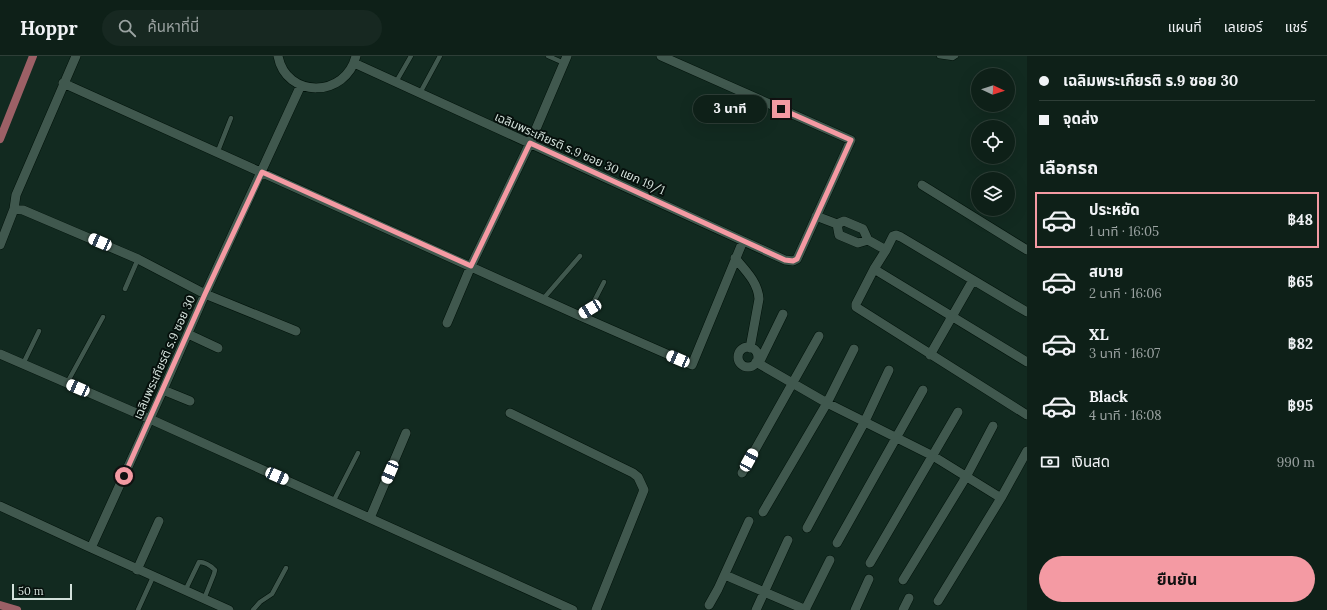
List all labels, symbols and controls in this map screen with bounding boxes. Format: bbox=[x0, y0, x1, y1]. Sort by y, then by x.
search box bbox=[102, 10, 382, 46]
text: Hoppr bbox=[20, 16, 78, 40]
icon: search bbox=[116, 17, 138, 39]
text: ค้นหาที่นี่ bbox=[148, 17, 199, 36]
text: แผนที่ bbox=[1168, 18, 1202, 36]
text: เลเยอร์ bbox=[1224, 18, 1263, 36]
text: แชร์ bbox=[1285, 18, 1307, 36]
north arrow bbox=[971, 68, 1015, 112]
map controls bbox=[971, 68, 1015, 216]
text: เฉลิมพระเกียรติ ร.9 ซอย 30 bbox=[1063, 71, 1238, 90]
callout: 3 นาที bbox=[693, 95, 767, 123]
text: 3 นาที bbox=[713, 100, 747, 117]
route end bbox=[772, 100, 790, 118]
street label: เฉลิมพระเกียรติ ร.9 ซอย 30 แยก 19/1 bbox=[492, 109, 668, 198]
text: จุดส่ง bbox=[1063, 109, 1099, 128]
button: locate bbox=[971, 120, 1015, 164]
text: เลือกรถ bbox=[1039, 156, 1098, 179]
button: layers bbox=[971, 172, 1015, 216]
text: ประหยัด bbox=[1089, 200, 1140, 219]
icon: car bbox=[1041, 202, 1077, 238]
text: ฿48 bbox=[1287, 210, 1313, 229]
text: 1 นาที · 16:05 bbox=[1089, 223, 1159, 240]
car bbox=[87, 232, 113, 252]
text: สบาย bbox=[1089, 262, 1123, 281]
icon: car bbox=[1041, 264, 1077, 300]
text: ฿65 bbox=[1288, 272, 1313, 291]
text: 2 นาที · 16:06 bbox=[1089, 285, 1162, 302]
street label: เฉลิมพระเกียรติ ร.9 ซอย 30 bbox=[130, 292, 198, 422]
car bbox=[577, 298, 603, 320]
text: XL bbox=[1089, 325, 1109, 344]
icon: car bbox=[1041, 326, 1077, 362]
text: ฿82 bbox=[1288, 334, 1313, 353]
text: 3 นาที · 16:07 bbox=[1089, 345, 1160, 362]
car bbox=[665, 349, 691, 369]
car bbox=[65, 378, 91, 398]
text: Black bbox=[1089, 387, 1128, 406]
icon: car bbox=[1041, 388, 1077, 424]
text: ฿95 bbox=[1288, 396, 1313, 415]
text: 4 นาที · 16:08 bbox=[1089, 407, 1162, 424]
car bbox=[738, 447, 760, 473]
icon: cash bbox=[1039, 451, 1061, 473]
text: เงินสด bbox=[1071, 452, 1110, 471]
text: 990 m bbox=[1277, 454, 1315, 471]
car bbox=[380, 459, 400, 485]
car bbox=[264, 466, 290, 486]
route start bbox=[115, 467, 133, 485]
button: ยืนยัน bbox=[1039, 556, 1315, 602]
scale bar bbox=[12, 582, 72, 601]
text: 50 m bbox=[18, 584, 44, 598]

